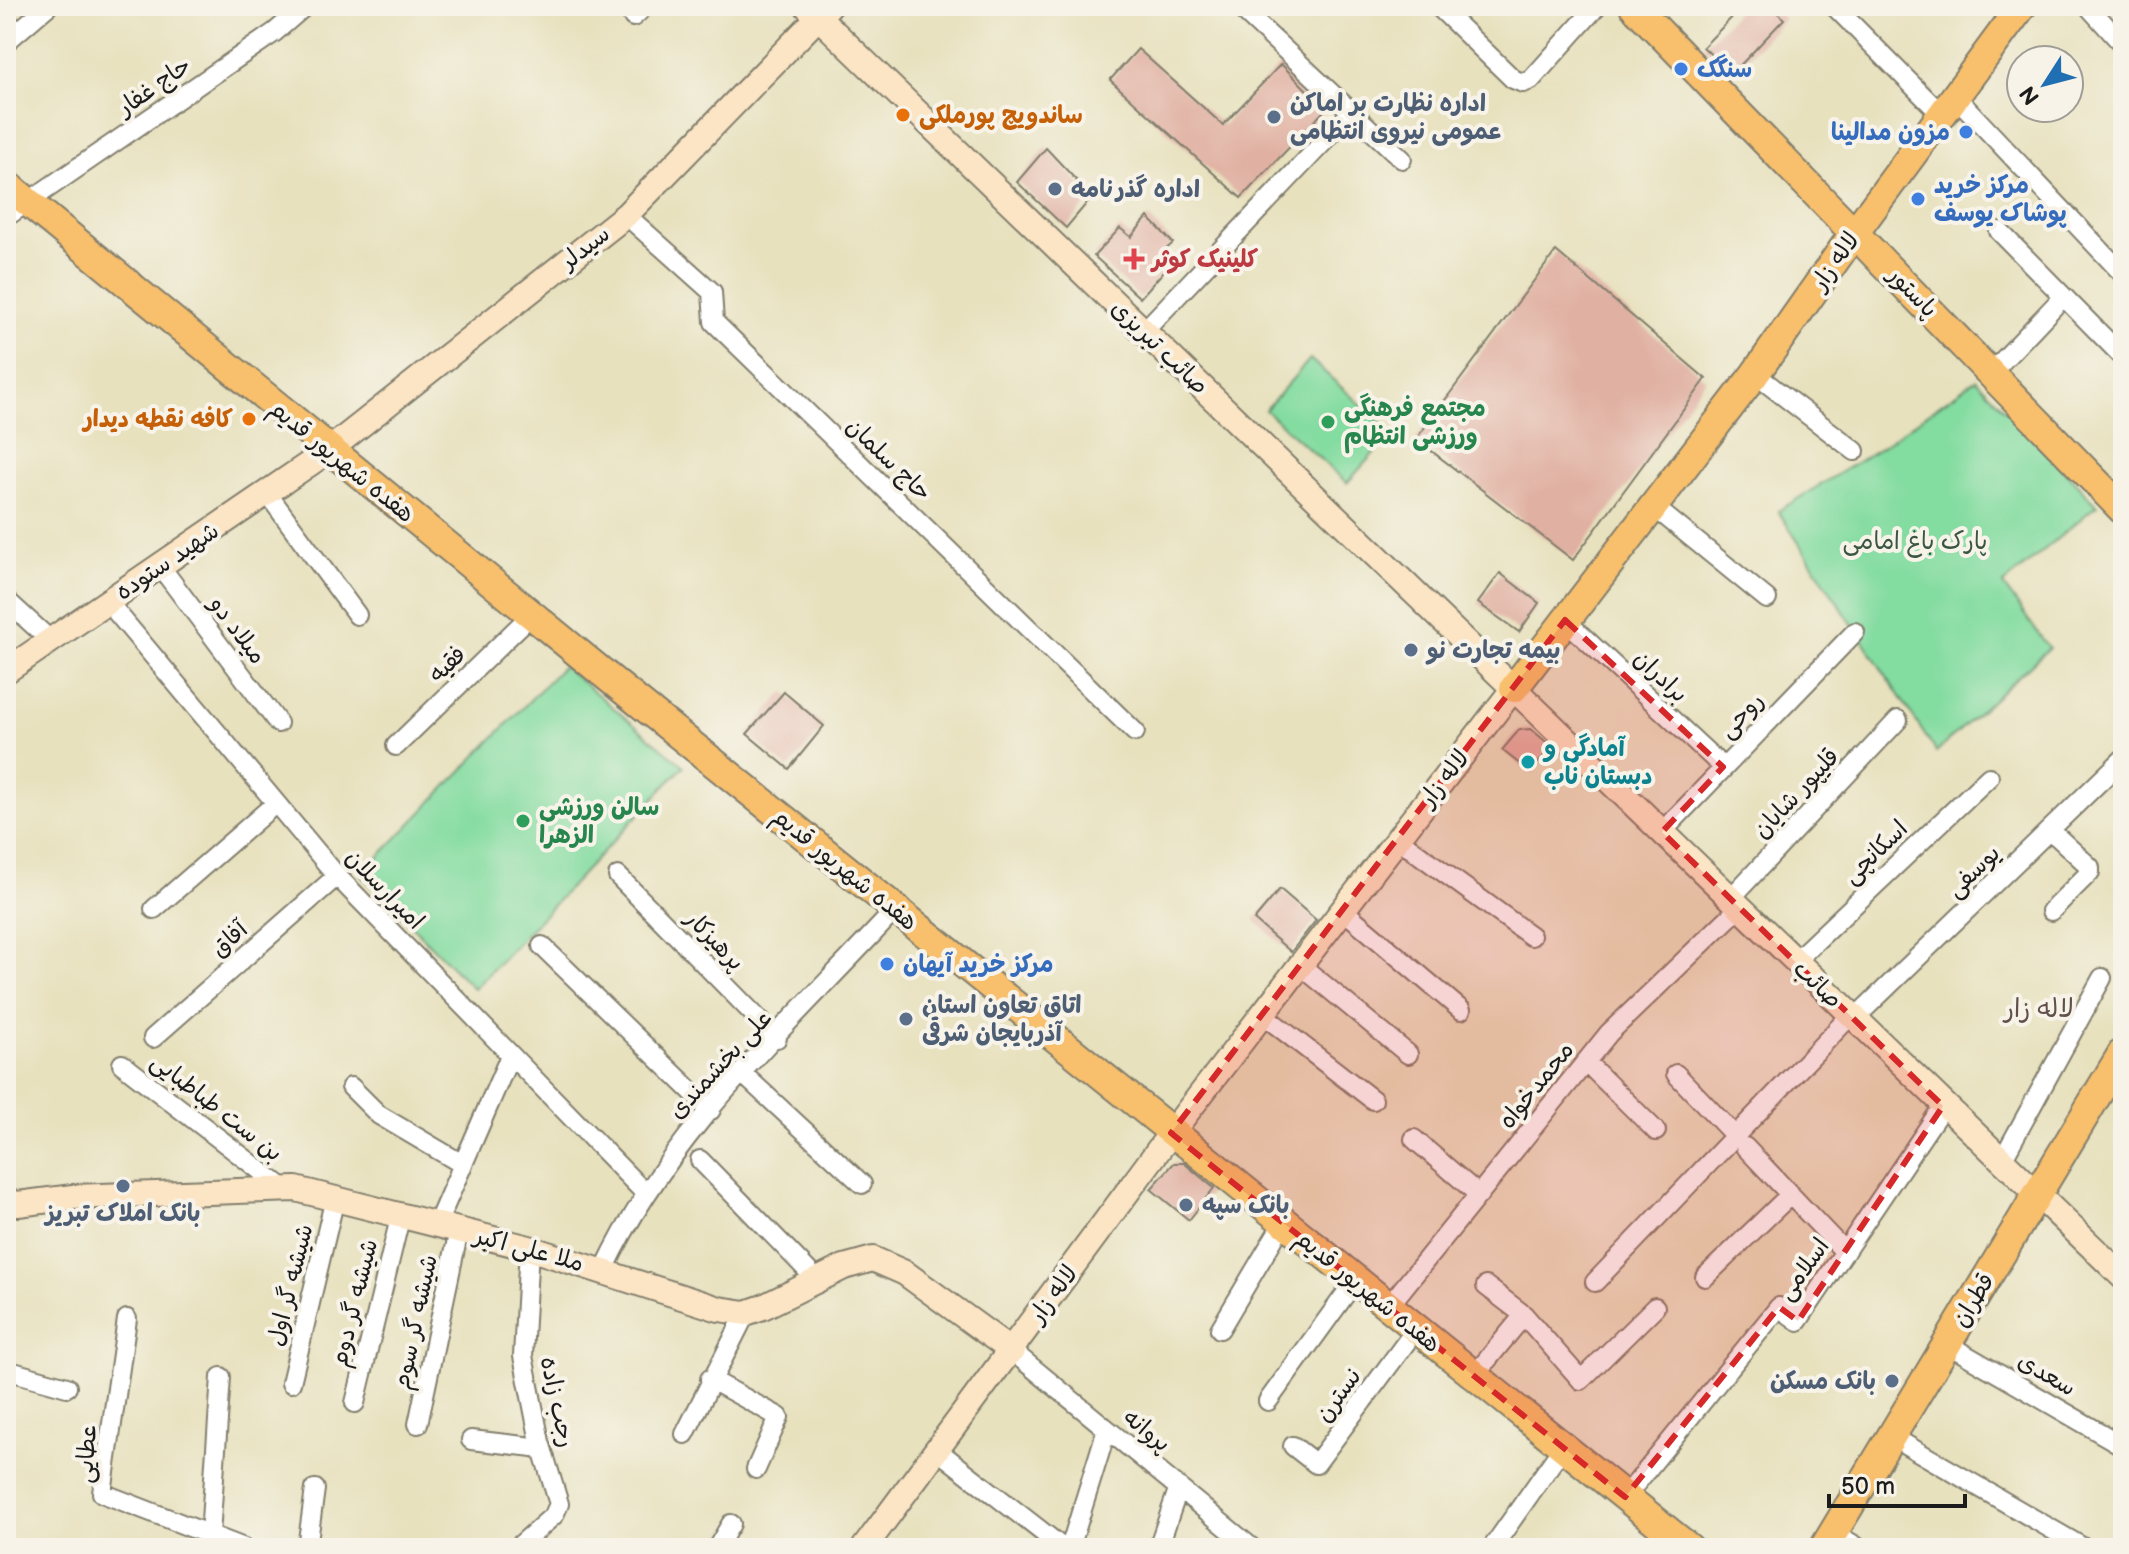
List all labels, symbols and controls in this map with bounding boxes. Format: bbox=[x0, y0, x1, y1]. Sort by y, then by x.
north arrow bbox=[2005, 44, 2085, 124]
street label: حاج غفار bbox=[110, 51, 197, 124]
place label: سنگک bbox=[1697, 54, 1752, 84]
marker: سنگک bbox=[1672, 60, 1690, 78]
text: N bbox=[2014, 80, 2046, 109]
place label: اداره نظارت بر اماکن عمومی نیروی انتظامی bbox=[1290, 89, 1503, 146]
place label: ساندویچ پورملکی bbox=[919, 101, 1083, 130]
marker: ساندویچ پورملکی bbox=[894, 106, 912, 124]
marker: اداره نظارت بر اماکن عمومی نیروی انتظامی bbox=[1265, 108, 1283, 126]
place label: مزون مدالینا bbox=[1831, 118, 1950, 147]
marker: مزون مدالینا bbox=[1957, 123, 1975, 141]
place label: مرکز خرید پوشاک یوسف bbox=[1934, 171, 2067, 228]
place label: اداره گذرنامه bbox=[1071, 174, 1200, 204]
marker: اداره گذرنامه bbox=[1046, 180, 1064, 198]
marker: مرکز خرید پوشاک یوسف bbox=[1909, 190, 1927, 208]
street label: سیدلر bbox=[553, 219, 616, 277]
street label: لاله زار bbox=[1804, 227, 1866, 298]
place label: کلینیک کوثر bbox=[1150, 245, 1259, 274]
marker: کلینیک کوثر bbox=[1123, 248, 1145, 270]
street label: پاستور bbox=[1880, 260, 1944, 324]
street label: صائب تبریزی bbox=[1105, 294, 1214, 401]
place label: مجتمع فرهنگی ورزشی انتظام bbox=[1344, 393, 1486, 454]
street label: هفده شهریور قدیم bbox=[261, 394, 420, 531]
place label: کافه نقطه دیدار bbox=[81, 405, 233, 434]
marker: کافه نقطه دیدار bbox=[240, 410, 258, 428]
street label: حاج سلمان bbox=[839, 412, 937, 508]
marker: مجتمع فرهنگی ورزشی انتظام bbox=[1319, 413, 1337, 431]
street label: شهید ستوده bbox=[110, 516, 225, 607]
park label: پارک باغ امامی bbox=[1843, 527, 1987, 558]
street label: میلاد دو bbox=[202, 589, 272, 670]
place label: بیمه تجارت نو bbox=[1425, 636, 1560, 665]
street label: فقیه bbox=[423, 640, 472, 689]
marker: بیمه تجارت نو bbox=[1402, 641, 1420, 659]
street label: برادران bbox=[1627, 644, 1694, 709]
street label: روحی bbox=[1713, 686, 1770, 744]
place label: آمادگی و دبستان ناب bbox=[1542, 733, 1652, 791]
street label: قلیپور شایان bbox=[1747, 742, 1846, 845]
street label: لاله زار bbox=[1412, 744, 1476, 814]
marker: آمادگی و دبستان ناب bbox=[1519, 753, 1537, 771]
place label: سالن ورزشی الزهرا bbox=[539, 793, 659, 850]
street label: هفده شهریور قدیم bbox=[764, 802, 923, 939]
marker: سالن ورزشی الزهرا bbox=[514, 812, 532, 830]
street label: اسکانچی bbox=[1837, 814, 1914, 890]
street label: یوسفی bbox=[1940, 839, 2006, 904]
street label: امیرارسلان bbox=[339, 843, 430, 936]
street label: پرهیزکار bbox=[678, 903, 750, 977]
street label: آفاق bbox=[205, 915, 255, 963]
place label: مرکز خرید آیهان bbox=[903, 950, 1053, 979]
street label: صائب bbox=[1787, 954, 1848, 1014]
marker: مرکز خرید آیهان bbox=[878, 955, 896, 973]
place label: اتاق تعاون استان آذربایجان شرقی bbox=[922, 991, 1081, 1048]
district label: لاله زار bbox=[2002, 994, 2074, 1025]
street label: علی بخشمندی bbox=[662, 1004, 778, 1125]
marker: اتاق تعاون استان آذربایجان شرقی bbox=[897, 1010, 915, 1028]
street label: محمدخواه bbox=[1493, 1036, 1580, 1135]
street label: بن ست طباطبایی bbox=[145, 1047, 288, 1168]
marker: بانک املاک تبریز bbox=[114, 1177, 132, 1195]
place label: بانک سپه bbox=[1202, 1191, 1289, 1220]
marker: بانک سپه bbox=[1177, 1196, 1195, 1214]
place label: بانک املاک تبریز bbox=[43, 1199, 201, 1228]
street label: ملا علی اکبر bbox=[469, 1220, 587, 1278]
street label: شیشه گر اول bbox=[261, 1221, 320, 1349]
street label: هفده شهریور قدیم bbox=[1287, 1224, 1446, 1361]
street label: اسلامی bbox=[1771, 1232, 1836, 1306]
street label: شیشه گر دوم bbox=[325, 1236, 388, 1371]
street label: شیشه گر سوم bbox=[387, 1252, 447, 1393]
street label: لاله زار bbox=[1022, 1260, 1084, 1330]
street label: قطران bbox=[1946, 1268, 2001, 1333]
street label: سعدی bbox=[2012, 1346, 2081, 1403]
street label: رجب زاده bbox=[534, 1354, 581, 1450]
street label: نسترن bbox=[1309, 1363, 1368, 1428]
place label: بانک مسکن bbox=[1770, 1367, 1876, 1396]
marker: بانک مسکن bbox=[1883, 1372, 1901, 1390]
street label: پروانه bbox=[1117, 1402, 1177, 1458]
street label: عطایی bbox=[70, 1424, 103, 1484]
scale bar bbox=[1829, 1458, 1965, 1508]
text: 50 m bbox=[1841, 1472, 1895, 1501]

